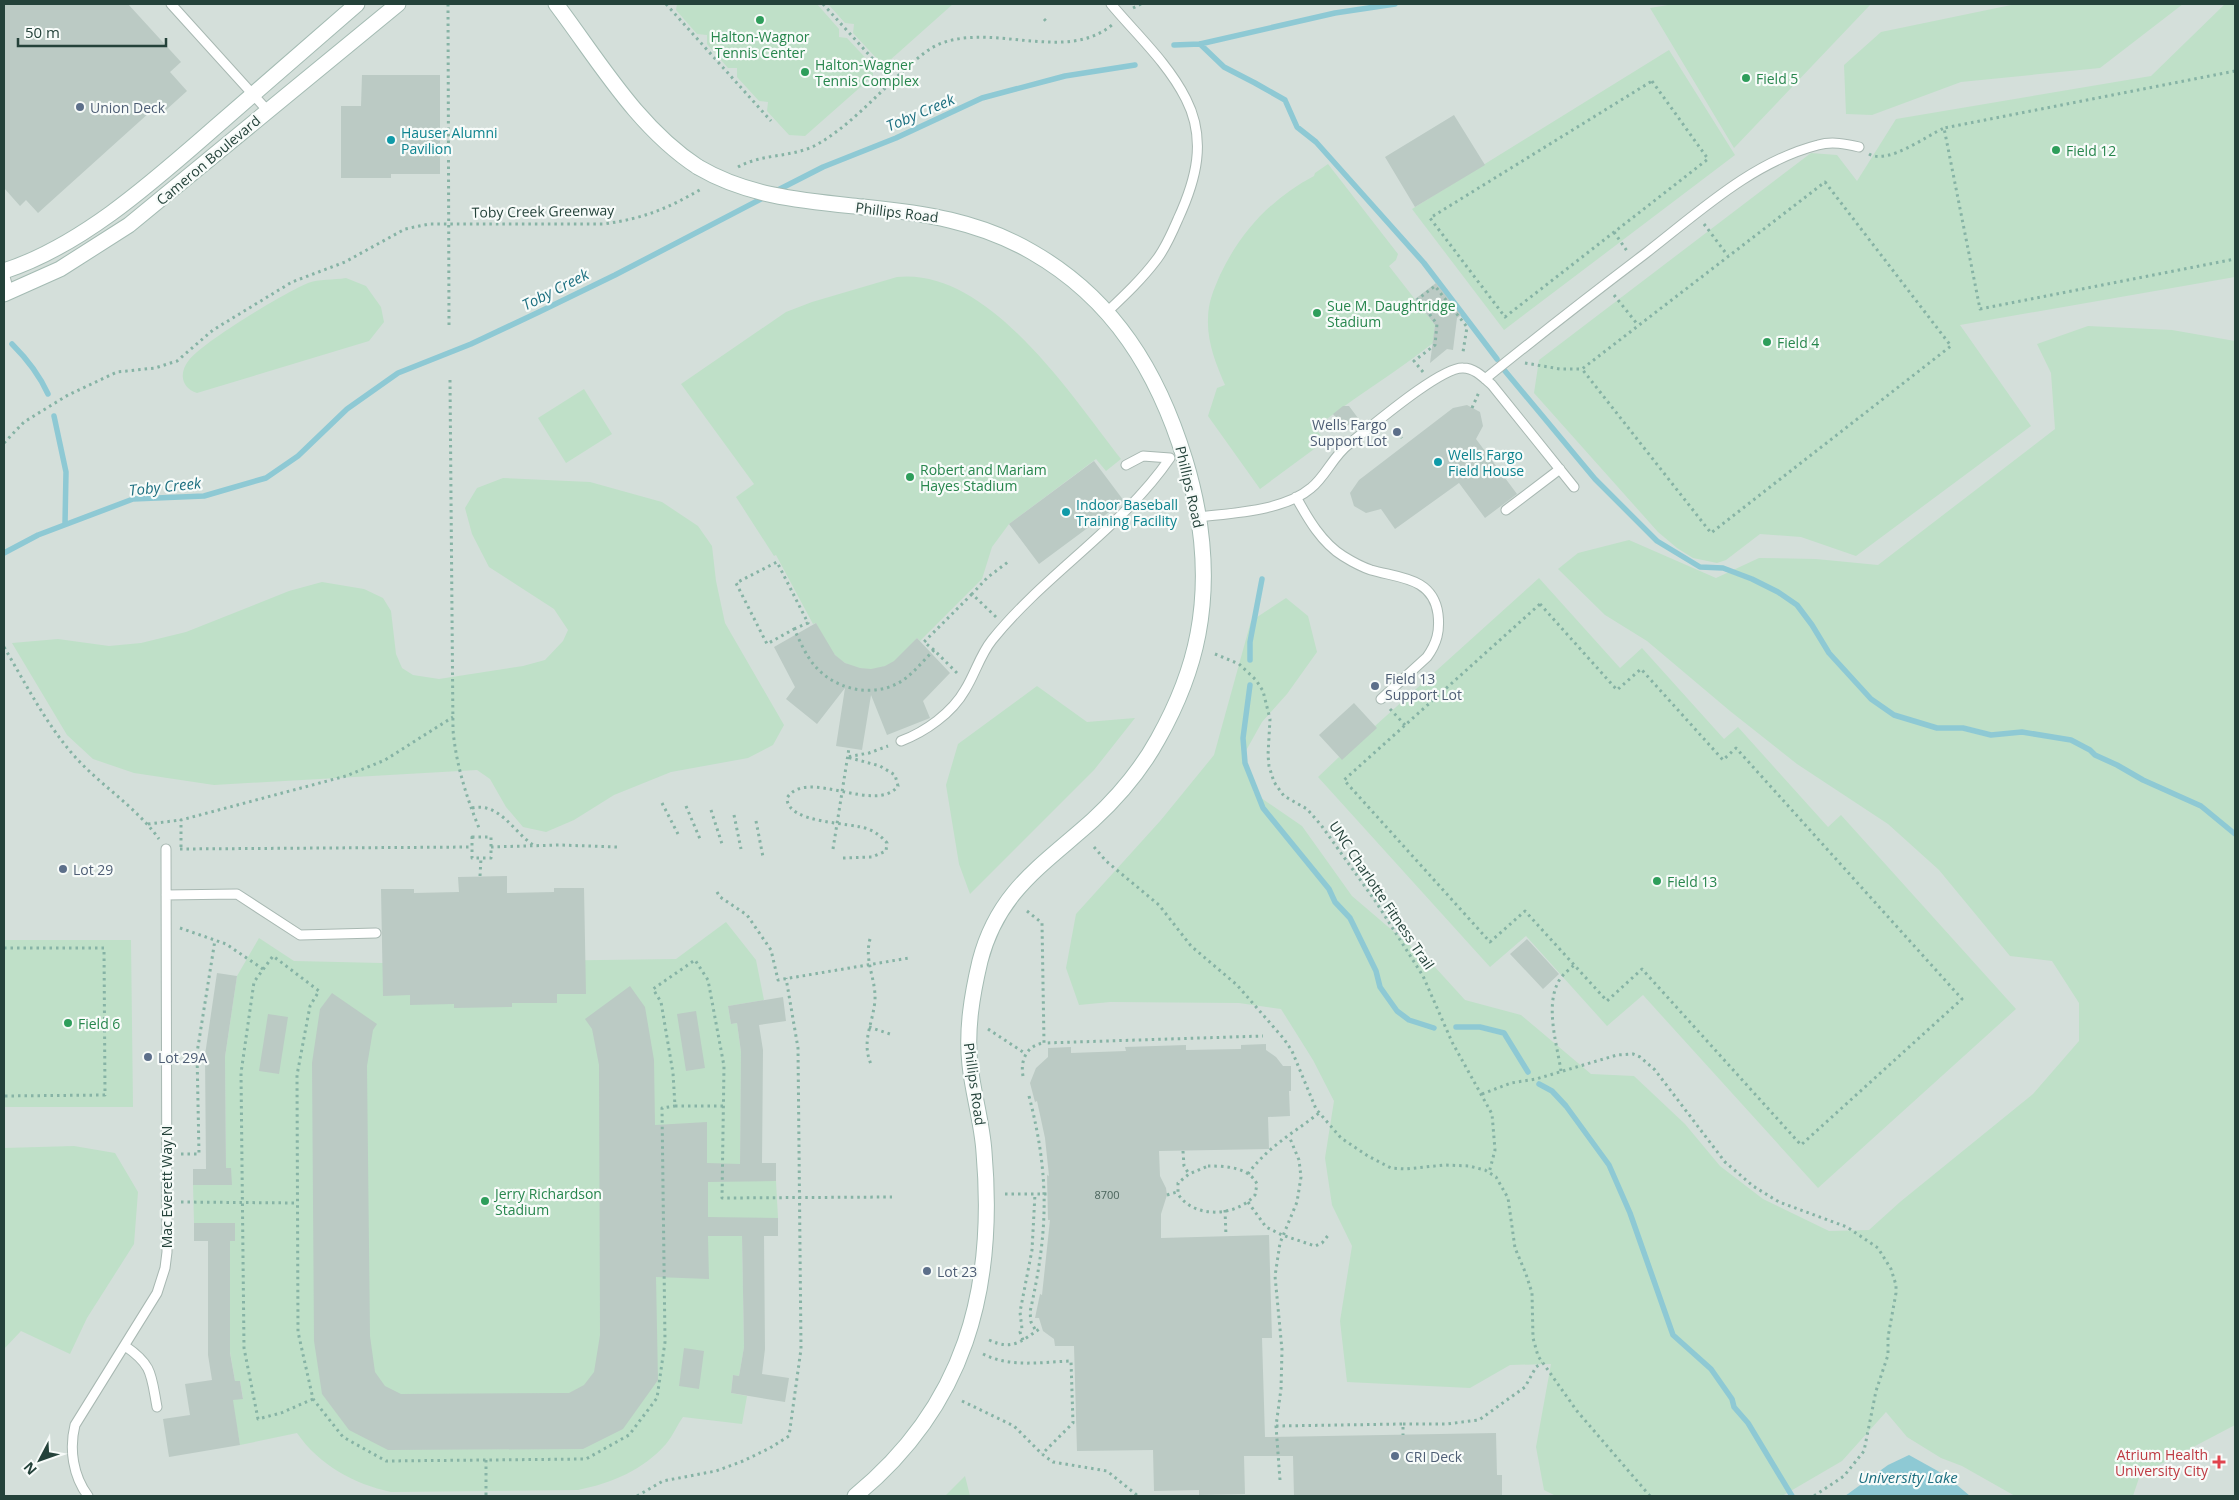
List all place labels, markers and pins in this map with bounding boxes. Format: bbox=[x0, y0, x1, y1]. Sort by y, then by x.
marker: Halton-Wagnor Tennis Center bbox=[754, 14, 766, 26]
place label: Halton-Wagnor Tennis Center bbox=[710, 27, 810, 62]
place label: Halton-Wagner Tennis Complex bbox=[815, 55, 920, 90]
marker: Halton-Wagner Tennis Complex bbox=[799, 66, 811, 78]
place label: Field 5 bbox=[1756, 69, 1798, 88]
marker: Field 5 bbox=[1740, 72, 1752, 84]
place label: Union Deck bbox=[90, 98, 166, 117]
marker: Union Deck bbox=[74, 101, 86, 113]
place label: Hauser Alumni Pavilion bbox=[401, 123, 498, 158]
marker: Hauser Alumni Pavilion bbox=[385, 134, 397, 146]
place label: Field 12 bbox=[2066, 141, 2116, 160]
marker: Field 12 bbox=[2050, 144, 2062, 156]
place label: Sue M. Daughtridge Stadium bbox=[1327, 296, 1456, 331]
marker: Sue M. Daughtridge Stadium bbox=[1311, 307, 1323, 319]
place label: Field 4 bbox=[1777, 333, 1819, 352]
marker: Field 4 bbox=[1761, 336, 1773, 348]
place label: Wells Fargo Support Lot bbox=[1310, 415, 1387, 450]
marker: Wells Fargo Support Lot bbox=[1391, 426, 1403, 438]
place label: Wells Fargo Field House bbox=[1448, 445, 1524, 480]
marker: Wells Fargo Field House bbox=[1432, 456, 1444, 468]
place label: Robert and Mariam Hayes Stadium bbox=[920, 460, 1047, 495]
marker: Robert and Mariam Hayes Stadium bbox=[904, 471, 916, 483]
place label: Indoor Baseball Training Facility bbox=[1076, 495, 1178, 530]
marker: Indoor Baseball Training Facility bbox=[1060, 506, 1072, 518]
place label: Field 13 Support Lot bbox=[1385, 669, 1462, 704]
marker: Field 13 Support Lot bbox=[1369, 680, 1381, 692]
place label: Lot 29 bbox=[73, 860, 113, 879]
marker: Lot 29 bbox=[57, 863, 69, 875]
place label: Field 13 bbox=[1667, 872, 1717, 891]
marker: Field 13 bbox=[1651, 875, 1663, 887]
place label: Field 6 bbox=[78, 1014, 120, 1033]
marker: Field 6 bbox=[62, 1017, 74, 1029]
place label: Lot 29A bbox=[158, 1048, 207, 1067]
marker: Lot 29A bbox=[142, 1051, 154, 1063]
place label: Jerry Richardson Stadium bbox=[493, 1184, 602, 1219]
marker: Jerry Richardson Stadium bbox=[479, 1195, 491, 1207]
place label: Lot 23 bbox=[937, 1262, 977, 1281]
marker: Lot 23 bbox=[921, 1265, 933, 1277]
place label: Atrium Health University City bbox=[2115, 1445, 2209, 1480]
place label: CRI Deck bbox=[1405, 1447, 1463, 1466]
marker: CRI Deck bbox=[1389, 1450, 1401, 1462]
marker: Atrium Health University City bbox=[2212, 1455, 2226, 1469]

